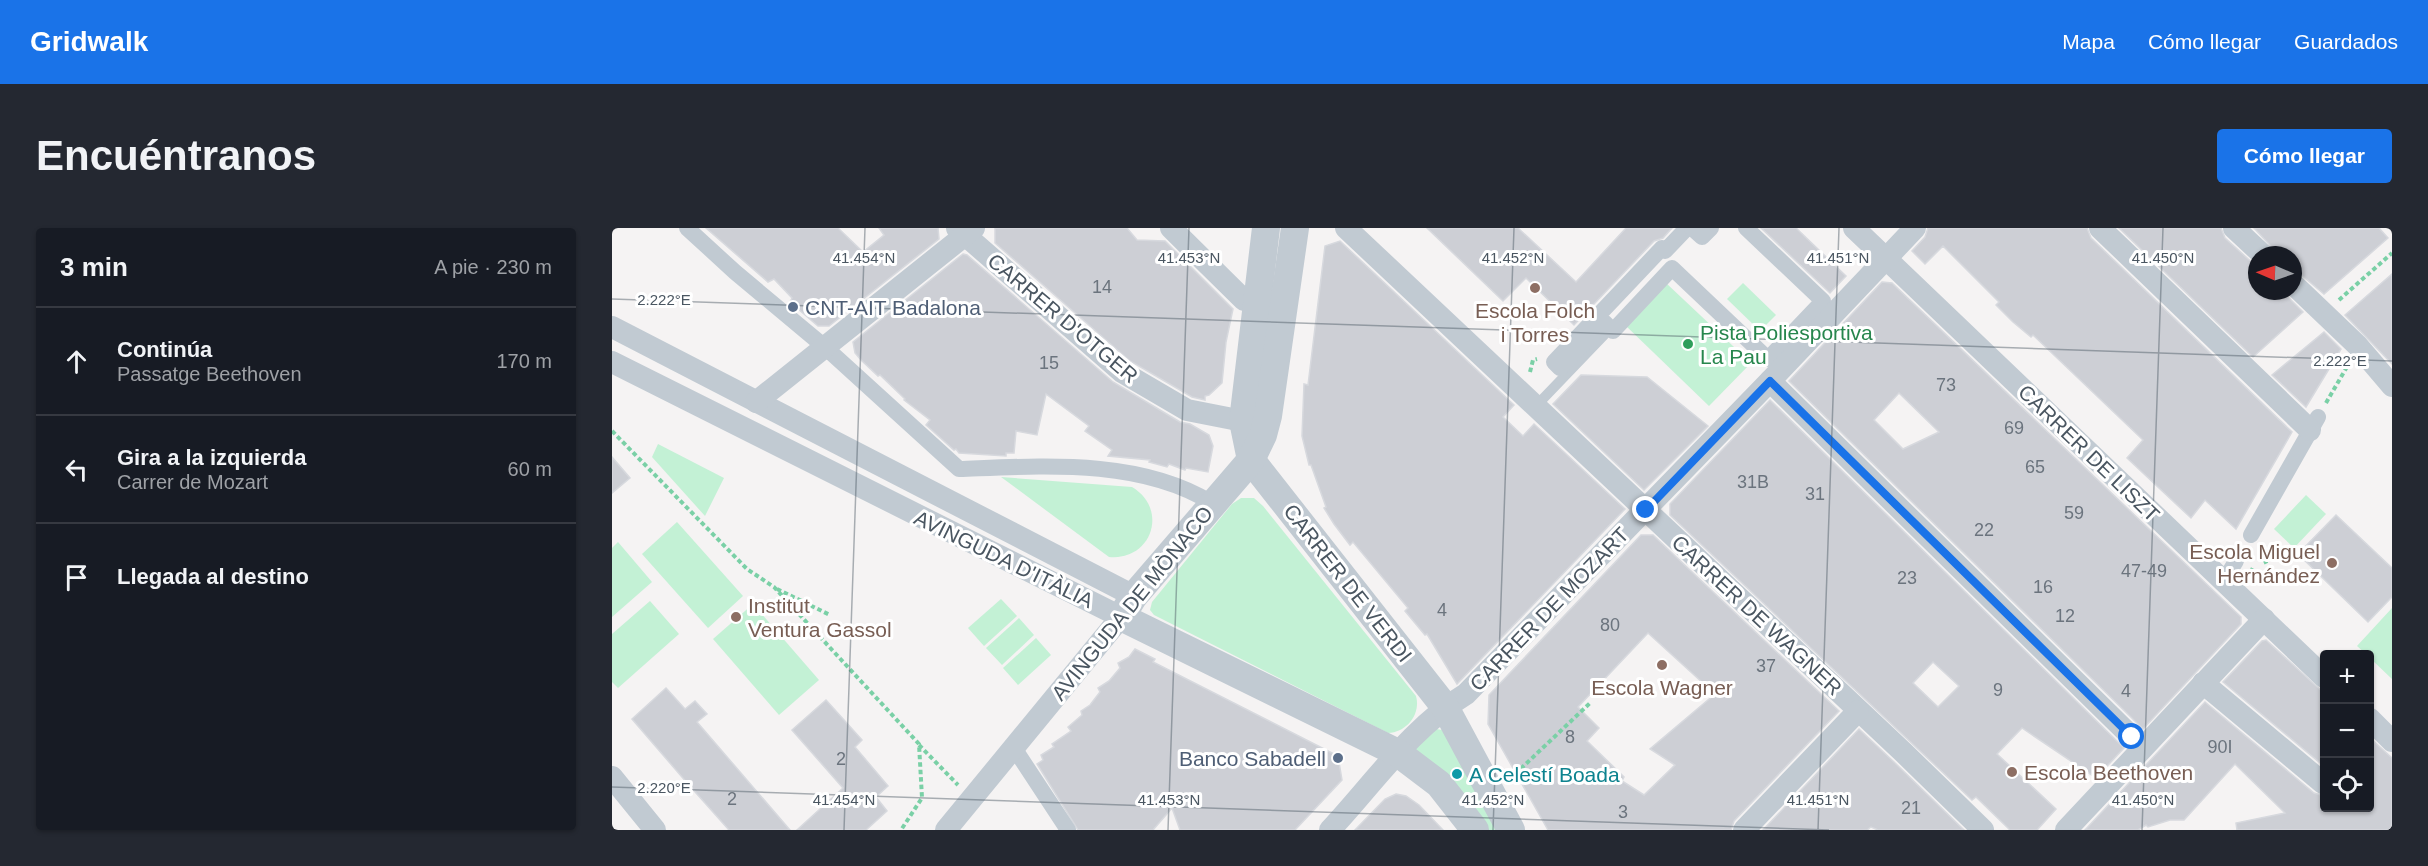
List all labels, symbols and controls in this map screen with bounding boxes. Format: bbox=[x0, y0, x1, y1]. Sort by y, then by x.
text: Gridwalk bbox=[30, 26, 148, 57]
text: Mapa bbox=[2062, 30, 2115, 53]
text: Cómo llegar bbox=[2148, 30, 2261, 53]
text: Guardados bbox=[2294, 30, 2398, 53]
button: Cómo llegar bbox=[2217, 129, 2392, 183]
text: Encuéntranos bbox=[36, 132, 316, 179]
north arrow bbox=[2248, 246, 2302, 300]
text: 41.454°N bbox=[833, 249, 895, 266]
street label: CARRER D'OTGER bbox=[983, 249, 1143, 387]
text: 41.453°N bbox=[1158, 249, 1220, 266]
text: 41.452°N bbox=[1482, 249, 1544, 266]
text: 41.451°N bbox=[1807, 249, 1869, 266]
text: 41.450°N bbox=[2132, 249, 2194, 266]
text: 3 min bbox=[60, 252, 128, 282]
text: A pie · 230 m bbox=[434, 256, 552, 278]
house number: 14 bbox=[1092, 277, 1112, 297]
marker: Escola Folch i Torres bbox=[1528, 281, 1542, 295]
text: 2.222°E bbox=[637, 291, 691, 308]
place label: CNT-AIT Badalona bbox=[805, 296, 981, 319]
place label: Escola Folch i Torres bbox=[1475, 299, 1595, 346]
marker: CNT-AIT Badalona bbox=[786, 300, 800, 314]
place label: Pista Poliesportiva La Pau bbox=[1700, 321, 1873, 368]
text: Continúa bbox=[117, 337, 212, 362]
marker: Pista Poliesportiva La Pau bbox=[1681, 337, 1695, 351]
icon: ahead bbox=[60, 345, 93, 378]
text: 170 m bbox=[496, 350, 552, 372]
text: 2.222°E bbox=[2313, 352, 2367, 369]
house number: 15 bbox=[1039, 353, 1059, 373]
text: Passatge Beethoven bbox=[117, 363, 302, 385]
house number: 73 bbox=[1936, 375, 1956, 395]
street label: CARRER DE LISZT bbox=[2014, 380, 2164, 526]
house number: 69 bbox=[2004, 418, 2024, 438]
text: Gira a la izquierda bbox=[117, 445, 307, 470]
icon: left bbox=[60, 453, 93, 486]
house number: 65 bbox=[2025, 457, 2045, 477]
text: 60 m bbox=[508, 458, 552, 480]
text: Carrer de Mozart bbox=[117, 471, 268, 493]
house number: 31B bbox=[1737, 472, 1769, 492]
house number: 31 bbox=[1805, 484, 1825, 504]
route end bbox=[1632, 496, 1658, 522]
street label: CARRER DE VERDI bbox=[1279, 500, 1417, 666]
street label: AVINGUDA DE MÒNACO bbox=[1047, 502, 1217, 704]
house number: 59 bbox=[2064, 503, 2084, 523]
street label: AVINGUDA D'ITÀLIA bbox=[911, 506, 1097, 612]
house number: 22 bbox=[1974, 520, 1994, 540]
street label: CARRER DE MOZART bbox=[1465, 523, 1633, 695]
street label: CARRER DE WAGNER bbox=[1668, 530, 1846, 700]
place label: Escola Miguel Hernández bbox=[2189, 540, 2320, 587]
marker: Escola Miguel Hernández bbox=[2325, 556, 2339, 570]
icon: arrive bbox=[60, 561, 93, 594]
house number: 47-49 bbox=[2121, 561, 2167, 581]
text: Llegada al destino bbox=[117, 564, 309, 589]
house number: 23 bbox=[1897, 568, 1917, 588]
house number: 16 bbox=[2033, 577, 2053, 597]
place label: Institut Ventura Gassol bbox=[748, 594, 892, 641]
house number: 4 bbox=[1437, 600, 1447, 620]
house number: 12 bbox=[2055, 606, 2075, 626]
marker: Institut Ventura Gassol bbox=[729, 610, 743, 624]
house number: 80 bbox=[1600, 615, 1620, 635]
map controls bbox=[2320, 650, 2374, 812]
button: + bbox=[2320, 650, 2374, 704]
house number: 37 bbox=[1756, 656, 1776, 676]
marker: Escola Wagner bbox=[1655, 658, 1669, 672]
place label: Escola Wagner bbox=[1591, 676, 1733, 699]
house number: 9 bbox=[1993, 680, 2003, 700]
house number: 4 bbox=[2121, 681, 2131, 701]
button: − bbox=[2320, 704, 2374, 758]
route start bbox=[2118, 723, 2144, 749]
house number: 8 bbox=[1565, 727, 1575, 747]
house number: 90I bbox=[2207, 737, 2233, 757]
place label: Banco Sabadell bbox=[1179, 747, 1326, 770]
house number: 2 bbox=[836, 749, 846, 769]
marker: Banco Sabadell bbox=[1331, 751, 1345, 765]
button: locate bbox=[2320, 758, 2374, 812]
place label: Escola Beethoven bbox=[2024, 761, 2193, 784]
place label: A Celestí Boada bbox=[1469, 763, 1620, 786]
marker: Escola Beethoven bbox=[2005, 765, 2019, 779]
marker: A Celestí Boada bbox=[1450, 767, 1464, 781]
text: 2.220°E bbox=[637, 779, 691, 796]
house number: 2 bbox=[727, 789, 737, 809]
text: 41.454°N bbox=[813, 791, 875, 808]
text: 41.453°N bbox=[1138, 791, 1200, 808]
text: 41.452°N bbox=[1462, 791, 1524, 808]
text: 41.451°N bbox=[1787, 791, 1849, 808]
text: 41.450°N bbox=[2112, 791, 2174, 808]
house number: 21 bbox=[1901, 798, 1921, 818]
house number: 3 bbox=[1618, 802, 1628, 822]

